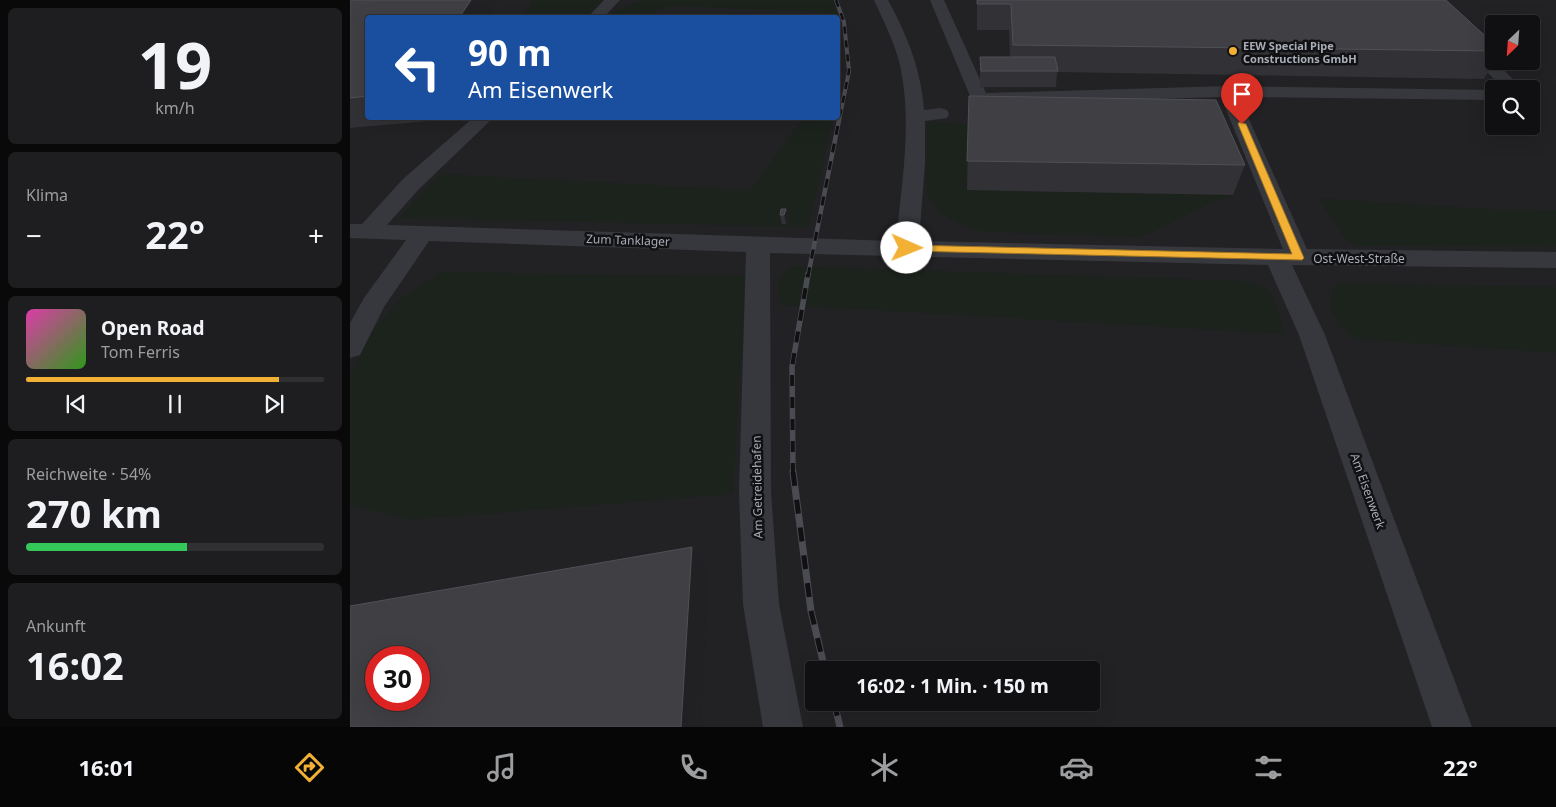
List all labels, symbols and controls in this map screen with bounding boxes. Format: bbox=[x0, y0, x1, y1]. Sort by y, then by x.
north arrow bbox=[1485, 15, 1540, 70]
map controls bbox=[1485, 15, 1540, 135]
text: 19 bbox=[138, 20, 212, 108]
text: 90 m bbox=[468, 29, 551, 76]
icon: left bbox=[385, 35, 450, 100]
place label: EEW Special Pipe Constructions GmbH bbox=[1243, 38, 1357, 66]
marker: EEW Special Pipe Constructions GmbH bbox=[1227, 45, 1239, 57]
pin bbox=[1221, 73, 1263, 124]
text: Am Eisenwerk bbox=[468, 74, 613, 104]
icon: arrive bbox=[1228, 80, 1256, 108]
button: search bbox=[1485, 80, 1540, 135]
text: km/h bbox=[155, 97, 195, 119]
text: Klima bbox=[26, 184, 68, 206]
text: 22° bbox=[145, 208, 205, 260]
text: − bbox=[26, 216, 42, 254]
text: + bbox=[308, 216, 324, 254]
position arrow bbox=[880, 221, 932, 273]
street label: Zum Tanklager bbox=[586, 230, 670, 250]
street label: Ost-West-Straße bbox=[1313, 250, 1405, 267]
text: Open Road bbox=[101, 315, 204, 341]
text: Tom Ferris bbox=[101, 341, 180, 363]
icon: previous bbox=[62, 390, 90, 418]
icon: pause bbox=[161, 390, 189, 418]
icon: next bbox=[260, 390, 288, 418]
street label: Am Getreidehafen bbox=[748, 435, 766, 539]
street label: Am Eisenwerk bbox=[1346, 451, 1390, 532]
text: Reichweite · 54% bbox=[26, 463, 151, 485]
text: 270 km bbox=[26, 487, 162, 539]
text: Ankunft bbox=[26, 615, 86, 637]
text: 16:02 bbox=[26, 639, 124, 691]
speed limit sign: 30 bbox=[365, 646, 430, 711]
text: 16:02 · 1 Min. · 150 m bbox=[856, 673, 1049, 699]
icon: directions bbox=[292, 750, 327, 785]
icon: music bbox=[484, 750, 519, 785]
icon: phone bbox=[676, 750, 711, 785]
icon: climate bbox=[867, 750, 902, 785]
icon: car bbox=[1059, 750, 1094, 785]
icon: filters bbox=[1251, 750, 1286, 785]
text: 16:01 bbox=[78, 752, 135, 782]
text: 22° bbox=[1443, 752, 1477, 782]

